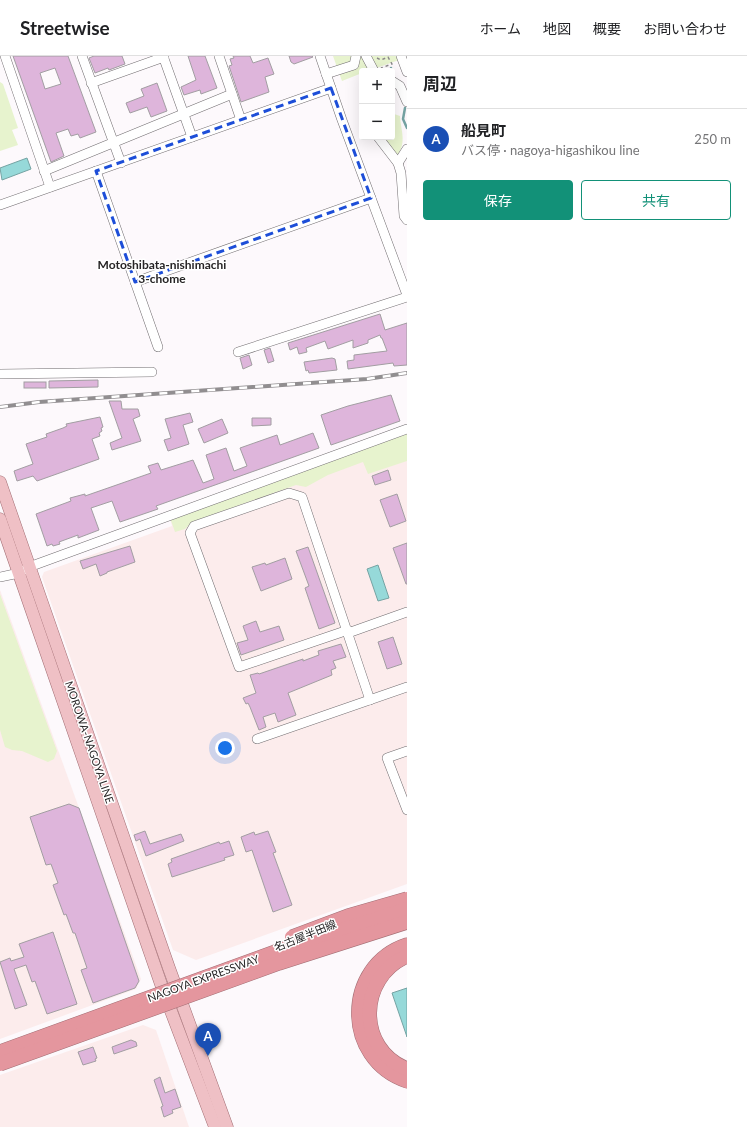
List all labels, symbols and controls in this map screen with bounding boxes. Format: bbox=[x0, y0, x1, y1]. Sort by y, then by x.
text: Streetwise bbox=[20, 16, 110, 39]
text: ホーム bbox=[479, 20, 521, 37]
text: 地図 bbox=[543, 20, 571, 37]
text: 概要 bbox=[593, 20, 621, 37]
text: お問い合わせ bbox=[643, 20, 727, 37]
map controls bbox=[359, 68, 395, 140]
button: + bbox=[359, 68, 395, 104]
text: 周辺 bbox=[423, 73, 457, 94]
button: − bbox=[359, 104, 395, 140]
text: 船見町 bbox=[461, 121, 506, 139]
text: A bbox=[431, 131, 441, 147]
text: 250 m bbox=[694, 131, 731, 147]
text: バス停 · nagoya-higashikou line bbox=[461, 142, 640, 158]
button: 保存 bbox=[423, 180, 573, 220]
button: 共有 bbox=[581, 180, 731, 220]
district label: Motoshibata-nishimachi 3-chome bbox=[98, 257, 226, 286]
street label: MOROWA-NAGOYA LINE bbox=[63, 679, 117, 805]
your location bbox=[215, 738, 235, 758]
street label: 名古屋半田線 bbox=[272, 917, 338, 953]
street label: NAGOYA EXPRESSWAY bbox=[145, 952, 261, 1004]
pin: A bbox=[195, 1023, 221, 1056]

